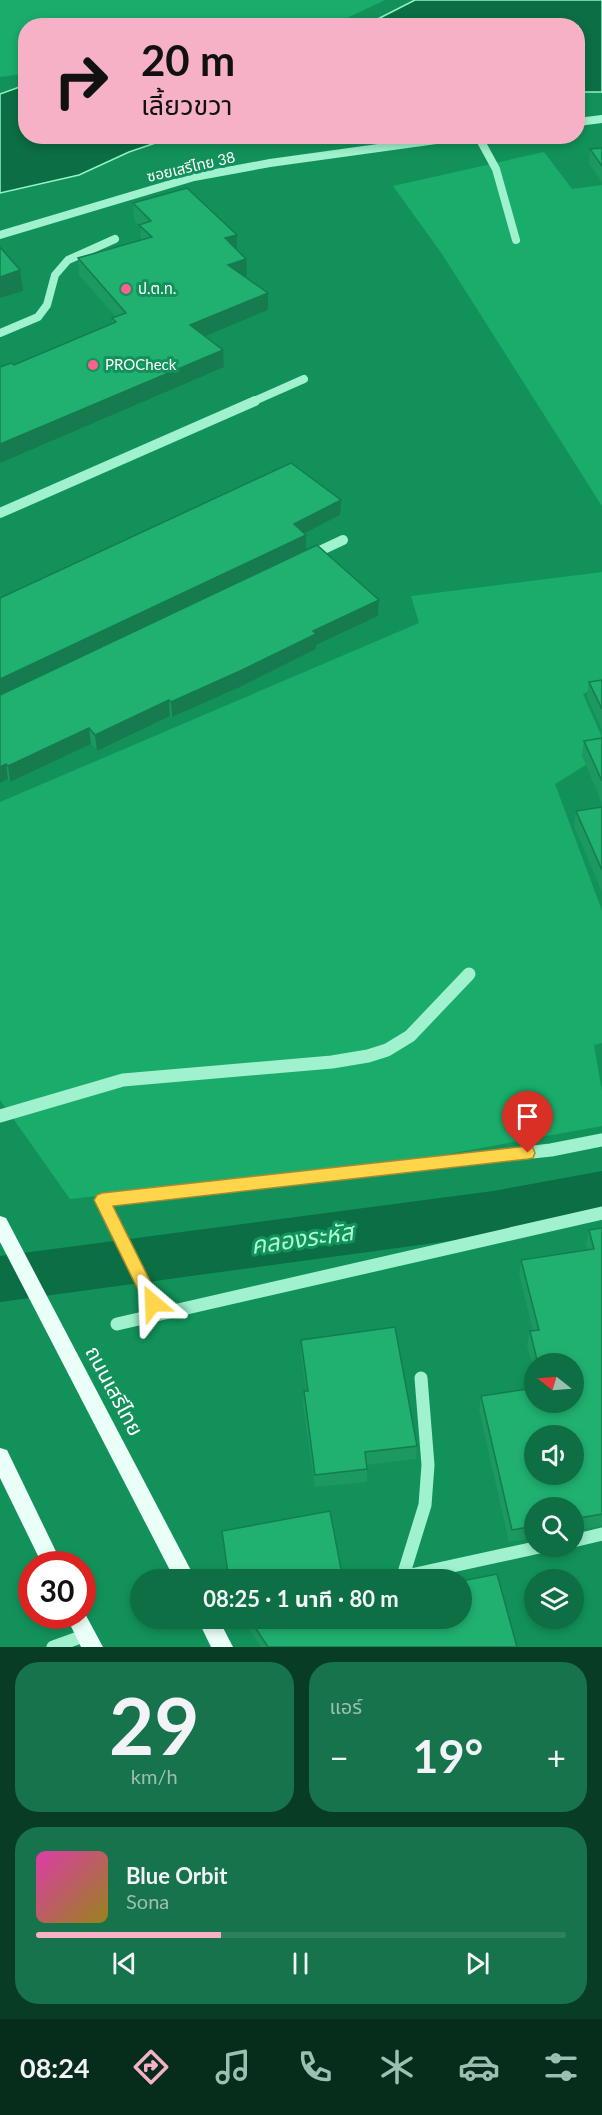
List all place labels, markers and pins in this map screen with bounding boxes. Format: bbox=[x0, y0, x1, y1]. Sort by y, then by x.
place label: ป.ต.ท. bbox=[138, 279, 176, 297]
marker: ป.ต.ท. bbox=[119, 282, 133, 296]
place label: PROCheck bbox=[105, 355, 177, 373]
marker: PROCheck bbox=[86, 358, 100, 372]
pin bbox=[502, 1091, 553, 1153]

